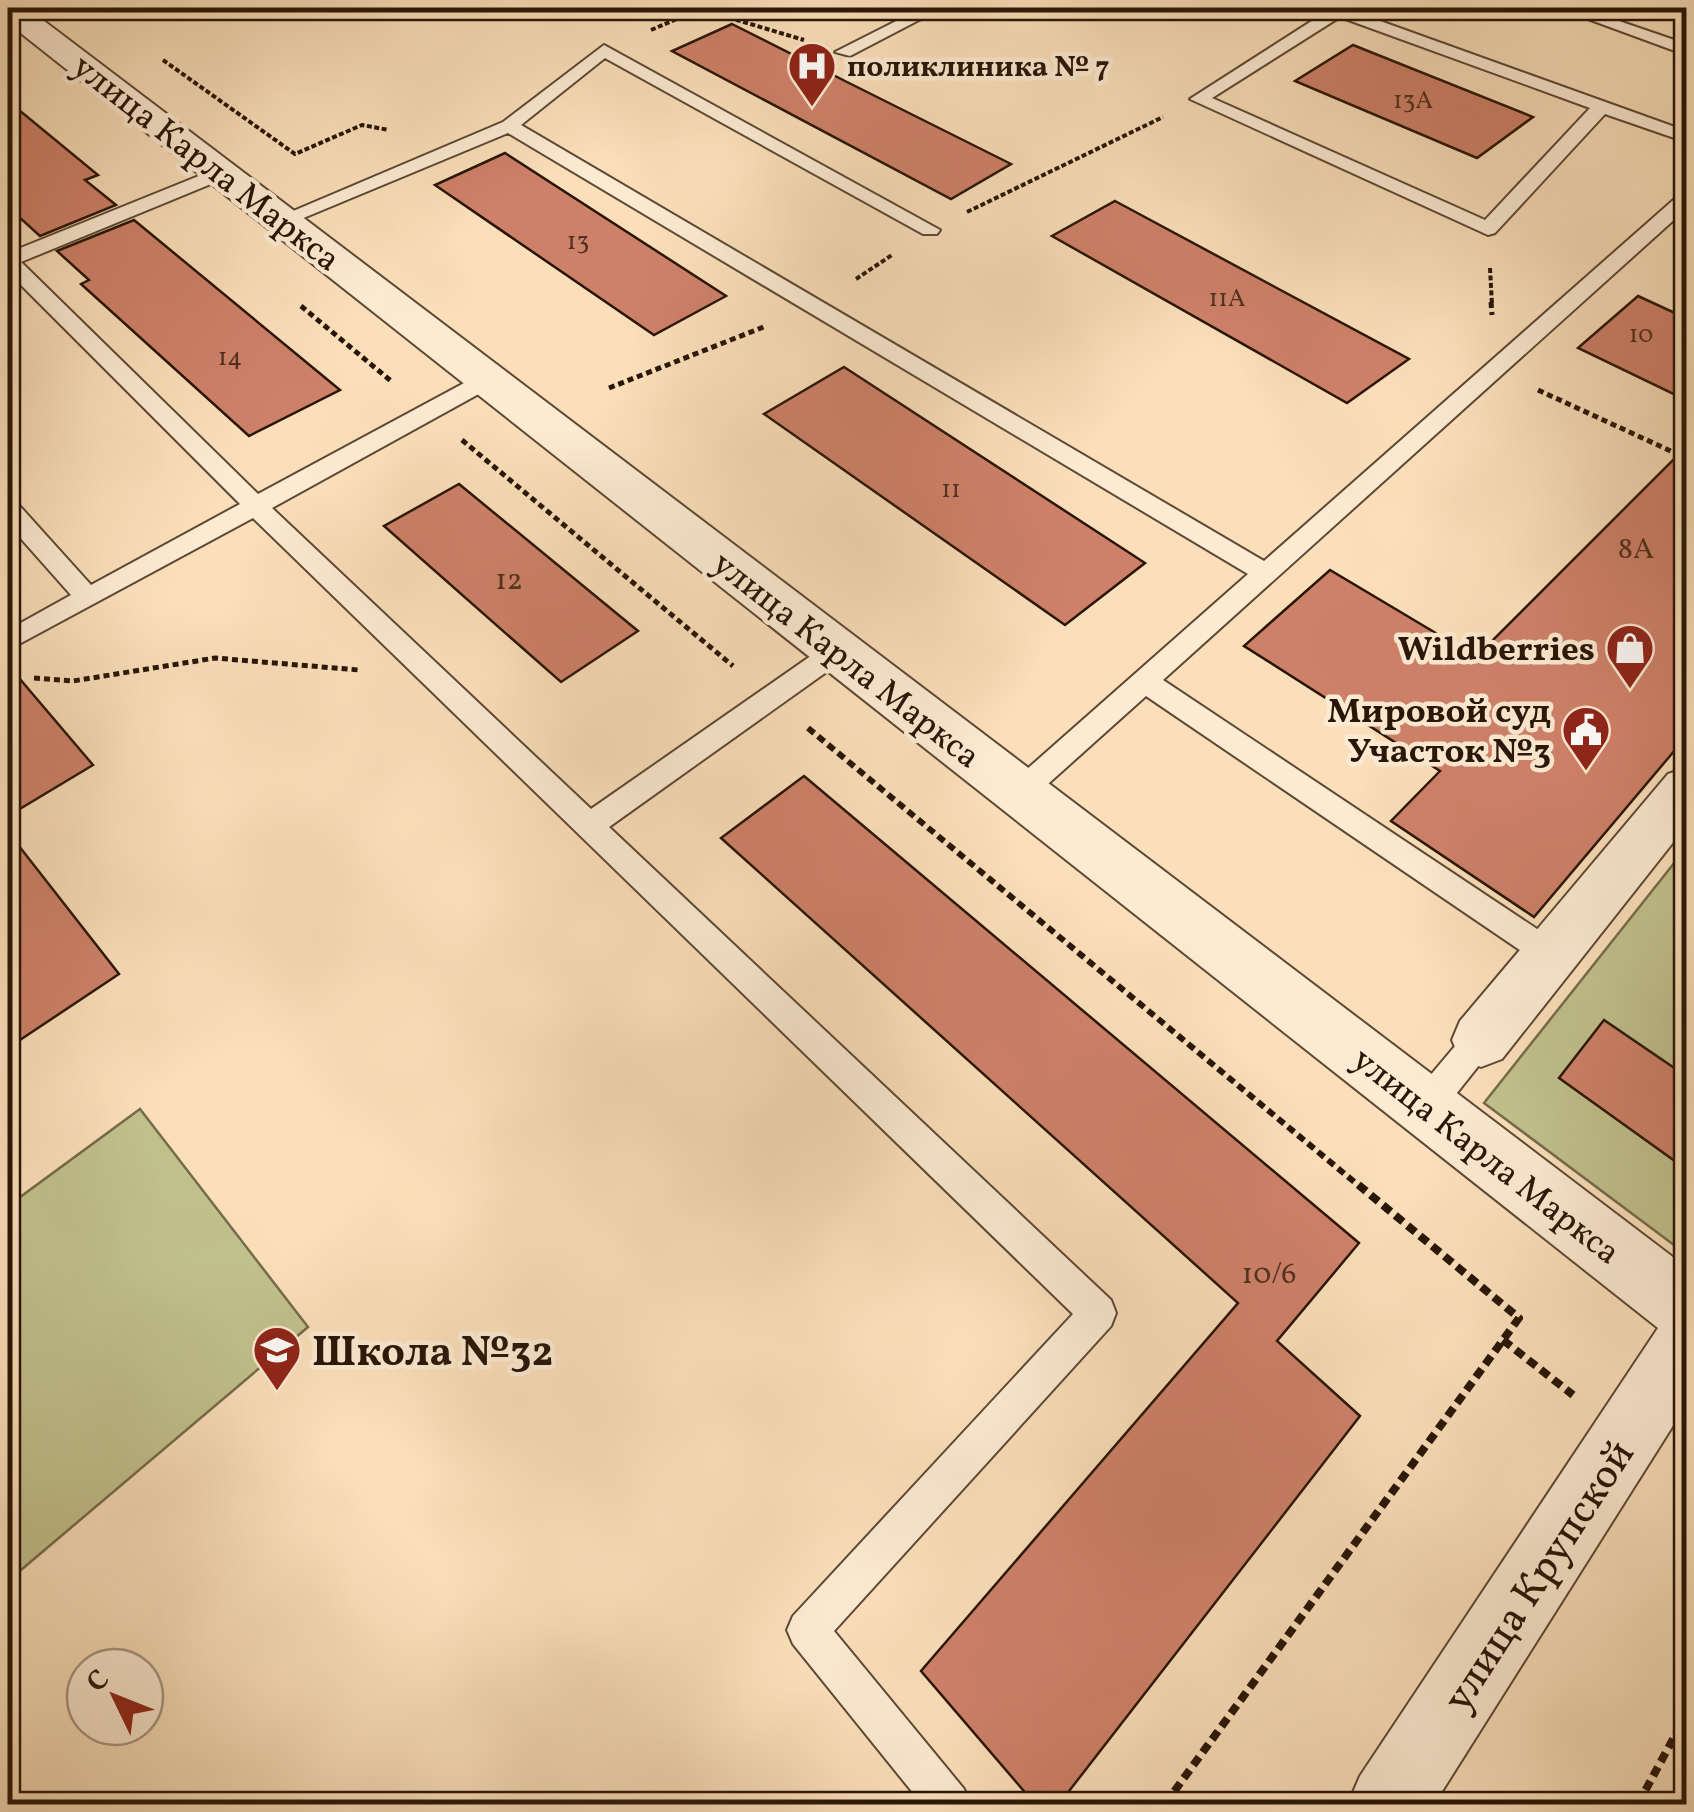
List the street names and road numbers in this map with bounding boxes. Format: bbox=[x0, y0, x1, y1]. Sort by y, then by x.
street label: улица Карла Маркса bbox=[61, 44, 349, 284]
street label: улица Карла Маркса bbox=[701, 541, 989, 781]
street label: улица Карла Маркса bbox=[1341, 1037, 1629, 1277]
street label: улица Крупской bbox=[1431, 1430, 1651, 1725]

